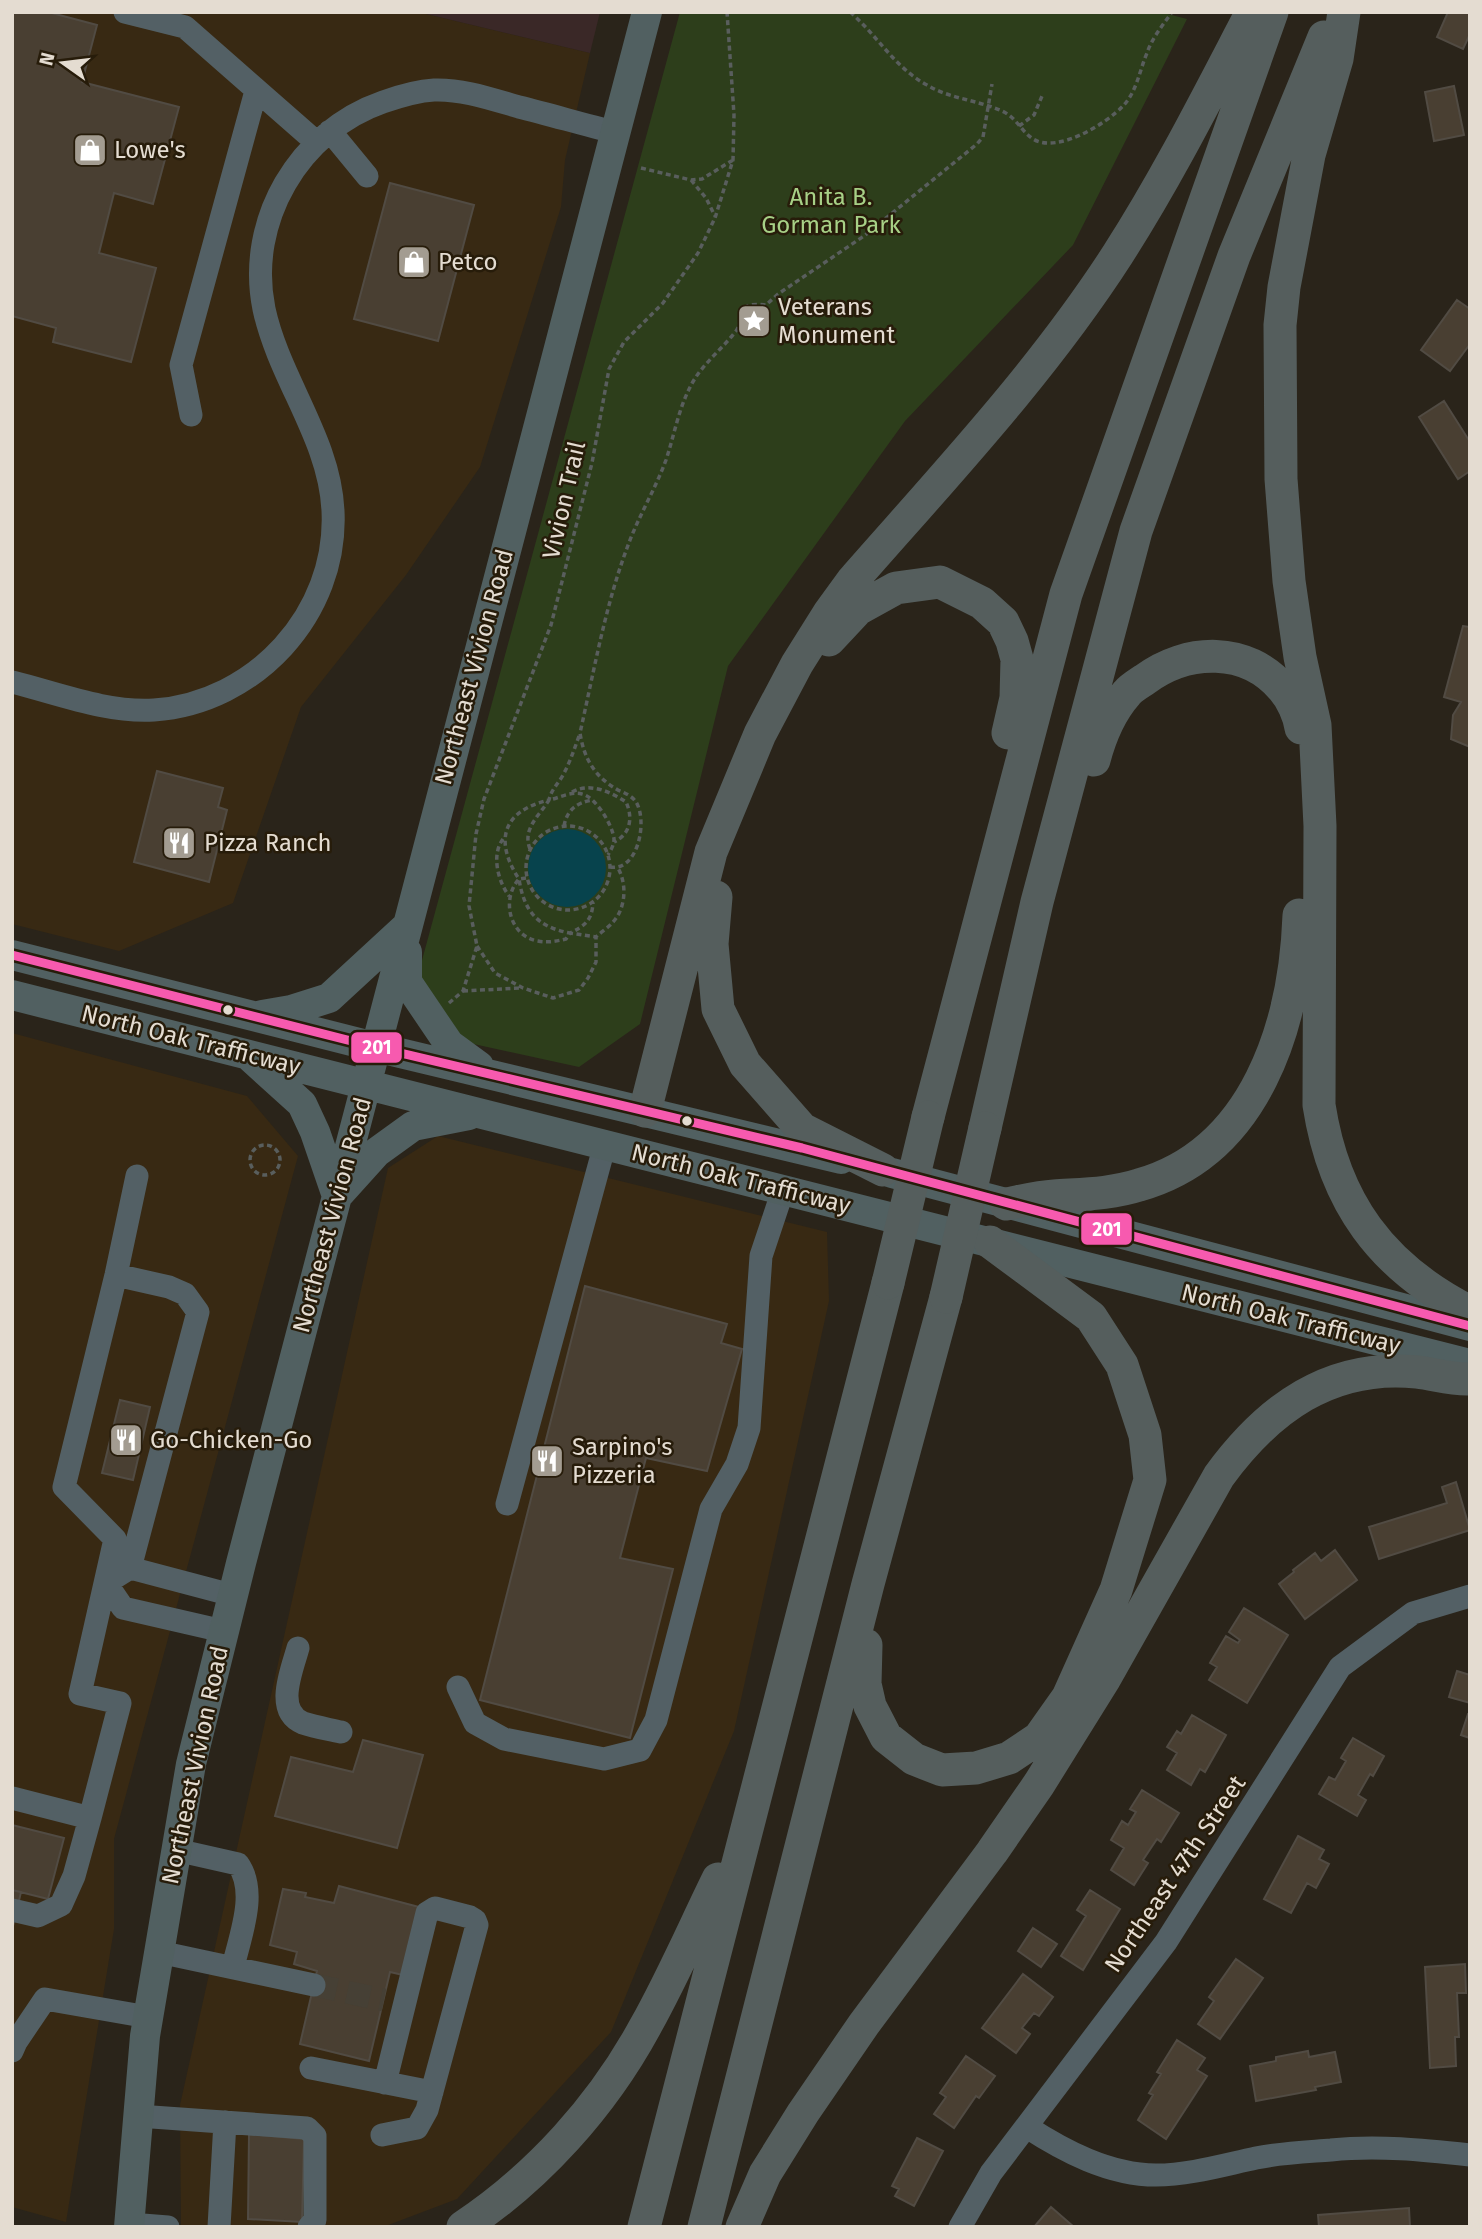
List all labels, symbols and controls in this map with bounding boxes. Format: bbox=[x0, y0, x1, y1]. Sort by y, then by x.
north arrow bbox=[28, 28, 98, 98]
text: N bbox=[34, 50, 60, 68]
shop icon: Lowe's bbox=[71, 131, 109, 169]
place label: Lowe's bbox=[114, 136, 186, 164]
park label: Anita B. Gorman Park bbox=[761, 183, 902, 239]
shop icon: Petco bbox=[395, 243, 433, 281]
place label: Petco bbox=[438, 248, 498, 276]
place label: Veterans Monument bbox=[778, 293, 895, 349]
place icon: Veterans Monument bbox=[735, 302, 773, 340]
street label: Vivion Trail bbox=[537, 438, 591, 562]
street label: Northeast Vivion Road bbox=[429, 546, 519, 788]
restaurant icon: Pizza Ranch bbox=[160, 824, 198, 862]
place label: Pizza Ranch bbox=[204, 829, 332, 857]
street label: North Oak Trafficway bbox=[79, 999, 304, 1081]
unlabelled marker bbox=[221, 1003, 235, 1017]
line badge: 201 bbox=[350, 1031, 403, 1064]
text: 201 bbox=[362, 1036, 392, 1059]
street label: Northeast Vivion Road bbox=[287, 1094, 377, 1336]
unlabelled marker bbox=[680, 1114, 694, 1128]
street label: North Oak Trafficway bbox=[629, 1138, 854, 1220]
line badge: 201 bbox=[1080, 1212, 1133, 1246]
text: 201 bbox=[1092, 1218, 1122, 1241]
street label: North Oak Trafficway bbox=[1179, 1278, 1404, 1360]
restaurant icon: Go-Chicken-Go bbox=[107, 1421, 145, 1459]
place label: Go-Chicken-Go bbox=[150, 1426, 312, 1454]
place label: Sarpino's Pizzeria bbox=[572, 1433, 673, 1489]
restaurant icon: Sarpino's Pizzeria bbox=[528, 1442, 566, 1480]
street label: Northeast Vivion Road bbox=[156, 1643, 234, 1887]
street label: Northeast 47th Street bbox=[1099, 1770, 1251, 1978]

